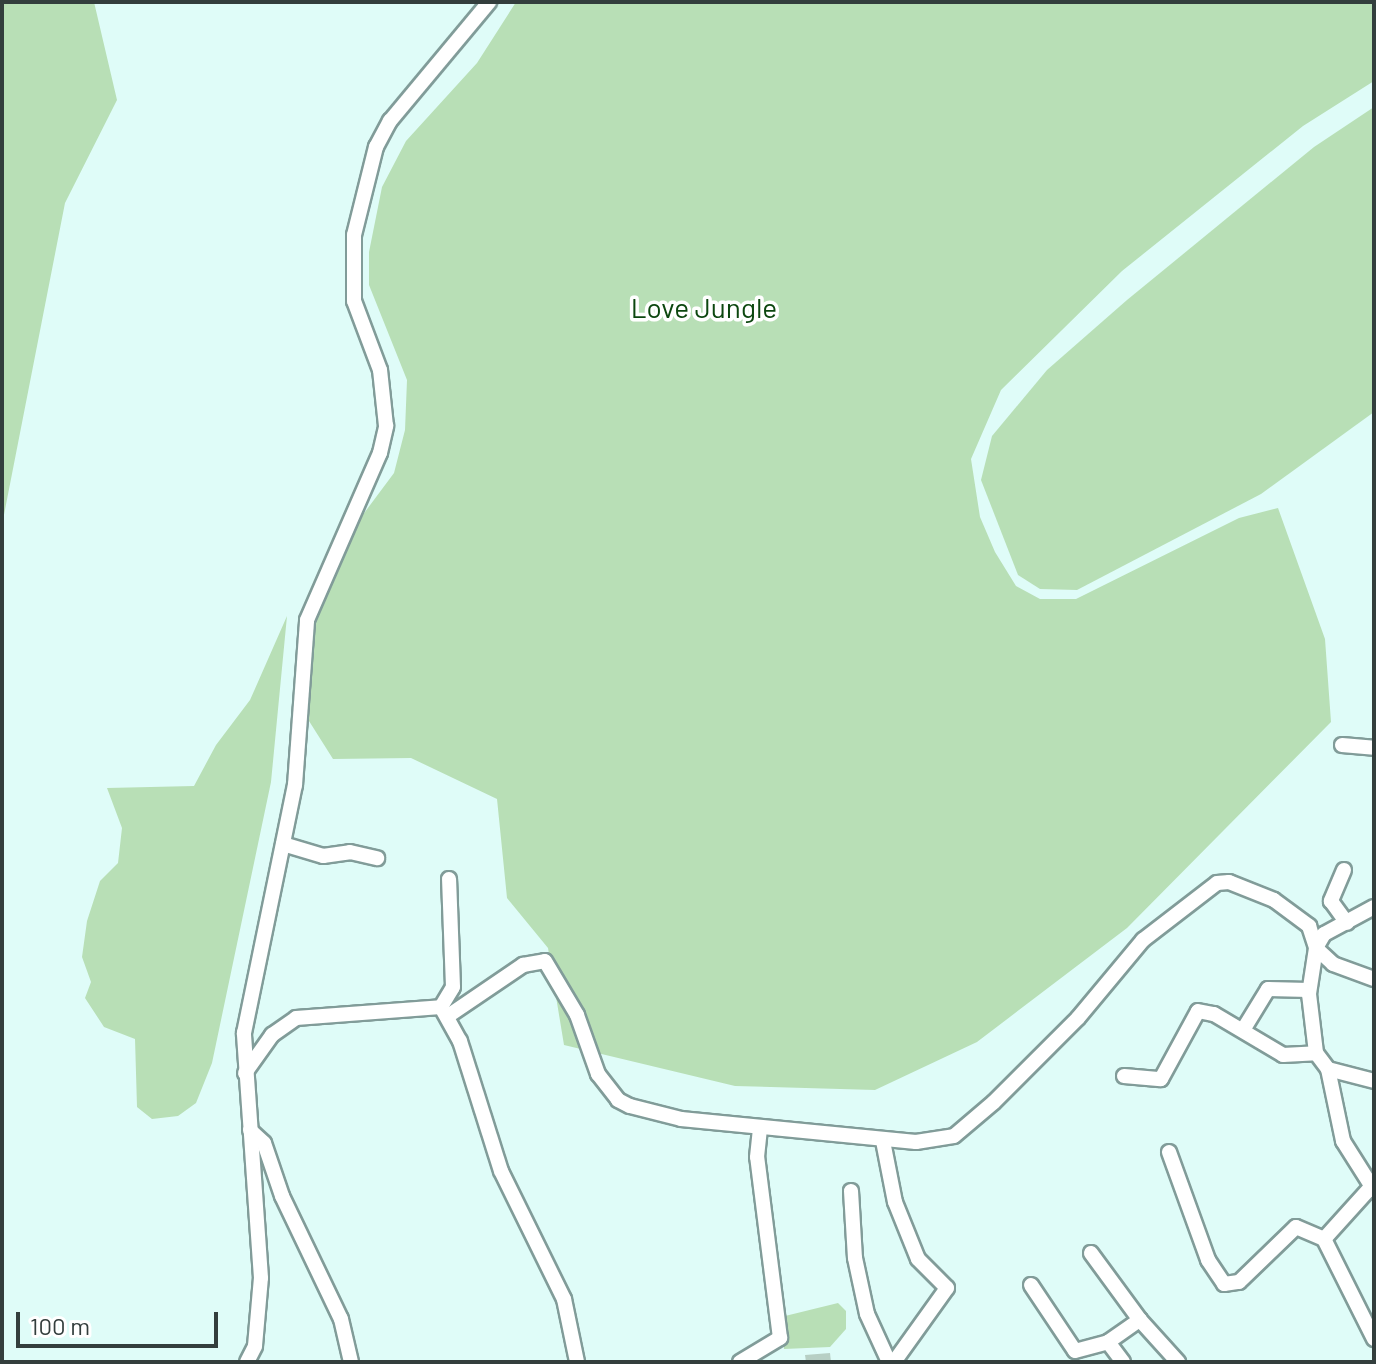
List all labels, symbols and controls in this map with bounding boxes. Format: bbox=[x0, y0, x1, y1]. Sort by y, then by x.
park label: Love Jungle bbox=[631, 290, 777, 324]
scale bar bbox=[20, 1296, 222, 1346]
text: 100 m bbox=[30, 1311, 90, 1340]

